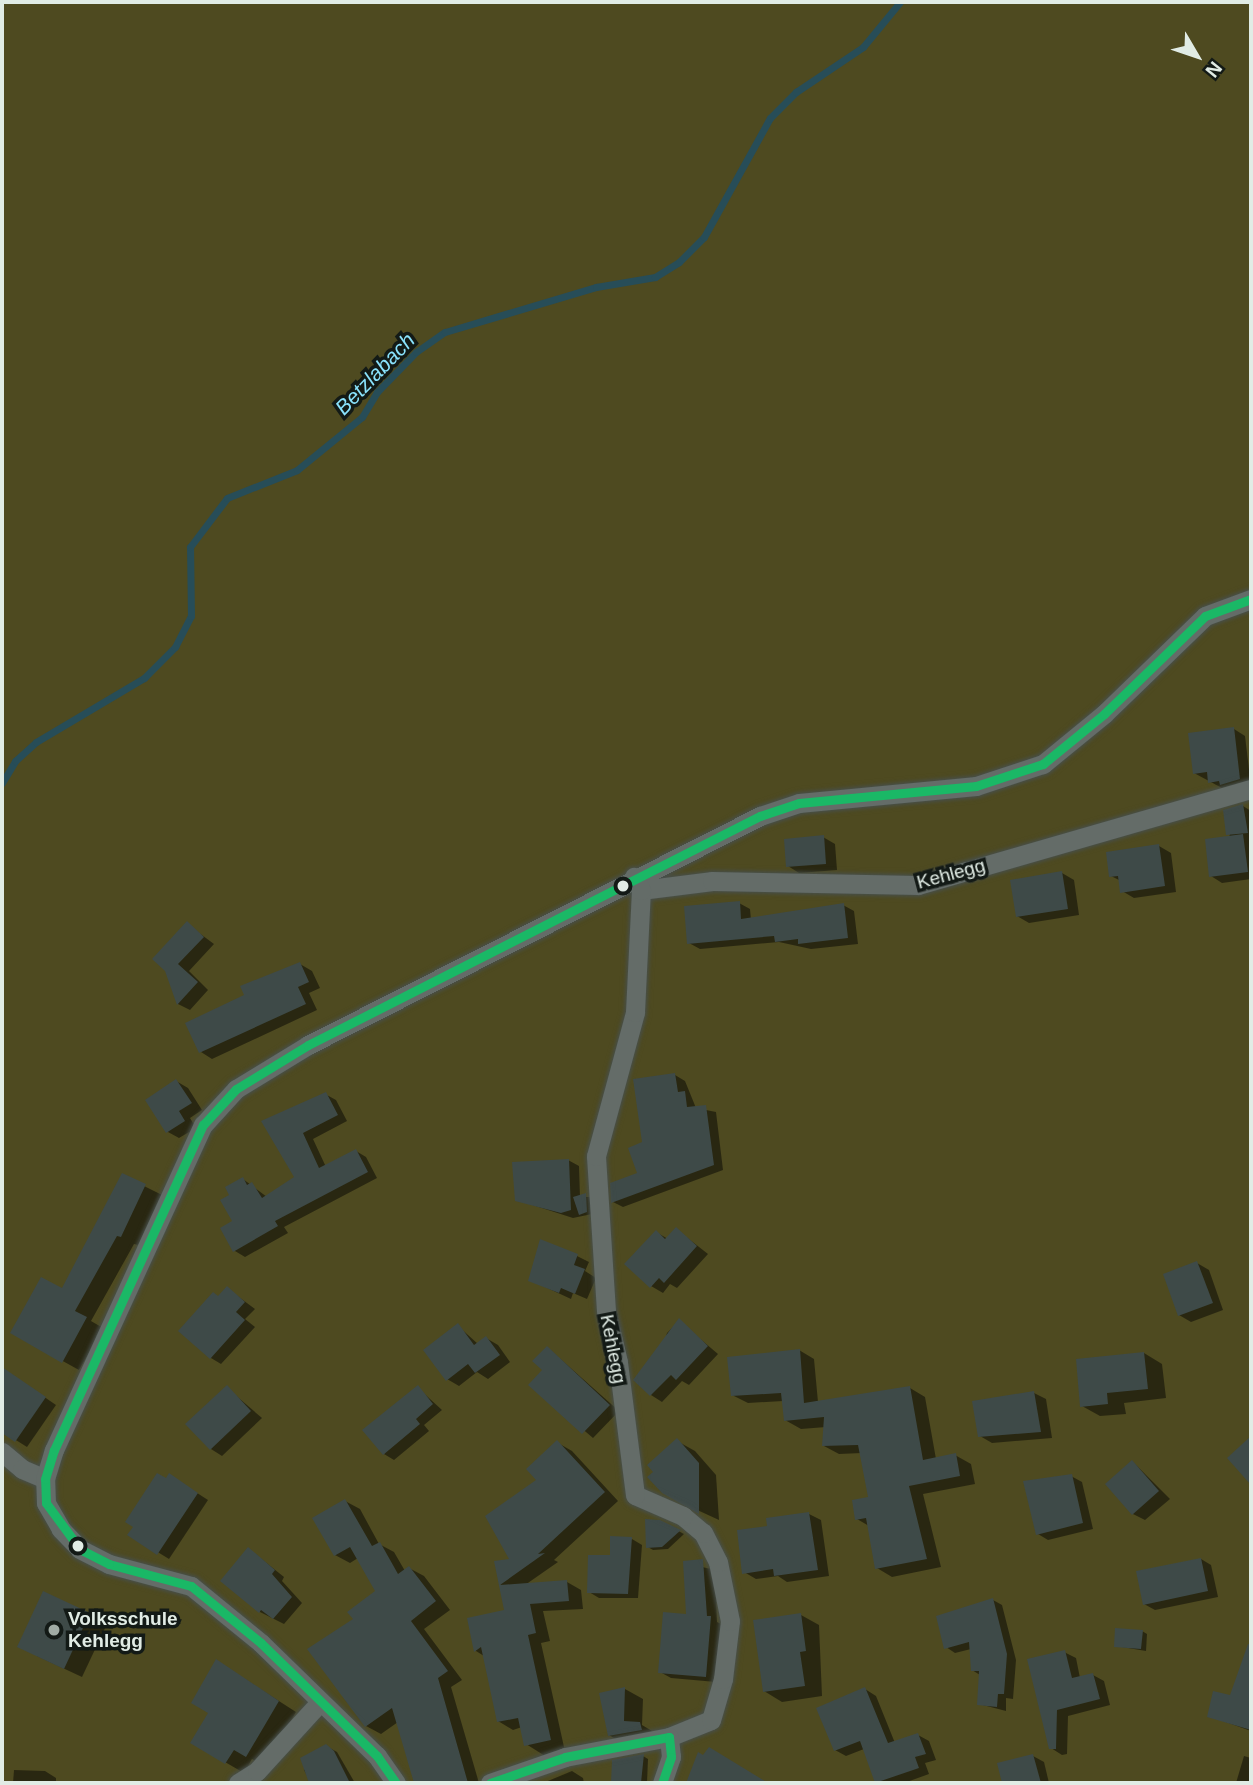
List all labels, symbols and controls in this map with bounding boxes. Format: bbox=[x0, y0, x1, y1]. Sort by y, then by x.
north arrow bbox=[1162, 21, 1232, 91]
text: N bbox=[1201, 58, 1226, 81]
water label: Betzlabach bbox=[330, 328, 420, 420]
street label: Kehlegg bbox=[914, 854, 988, 894]
unlabelled marker bbox=[616, 879, 630, 893]
street label: Kehlegg bbox=[595, 1313, 631, 1385]
unlabelled marker bbox=[71, 1539, 85, 1553]
place label: Volksschule Kehlegg bbox=[68, 1608, 177, 1652]
marker: Volksschule Kehlegg bbox=[46, 1622, 62, 1638]

